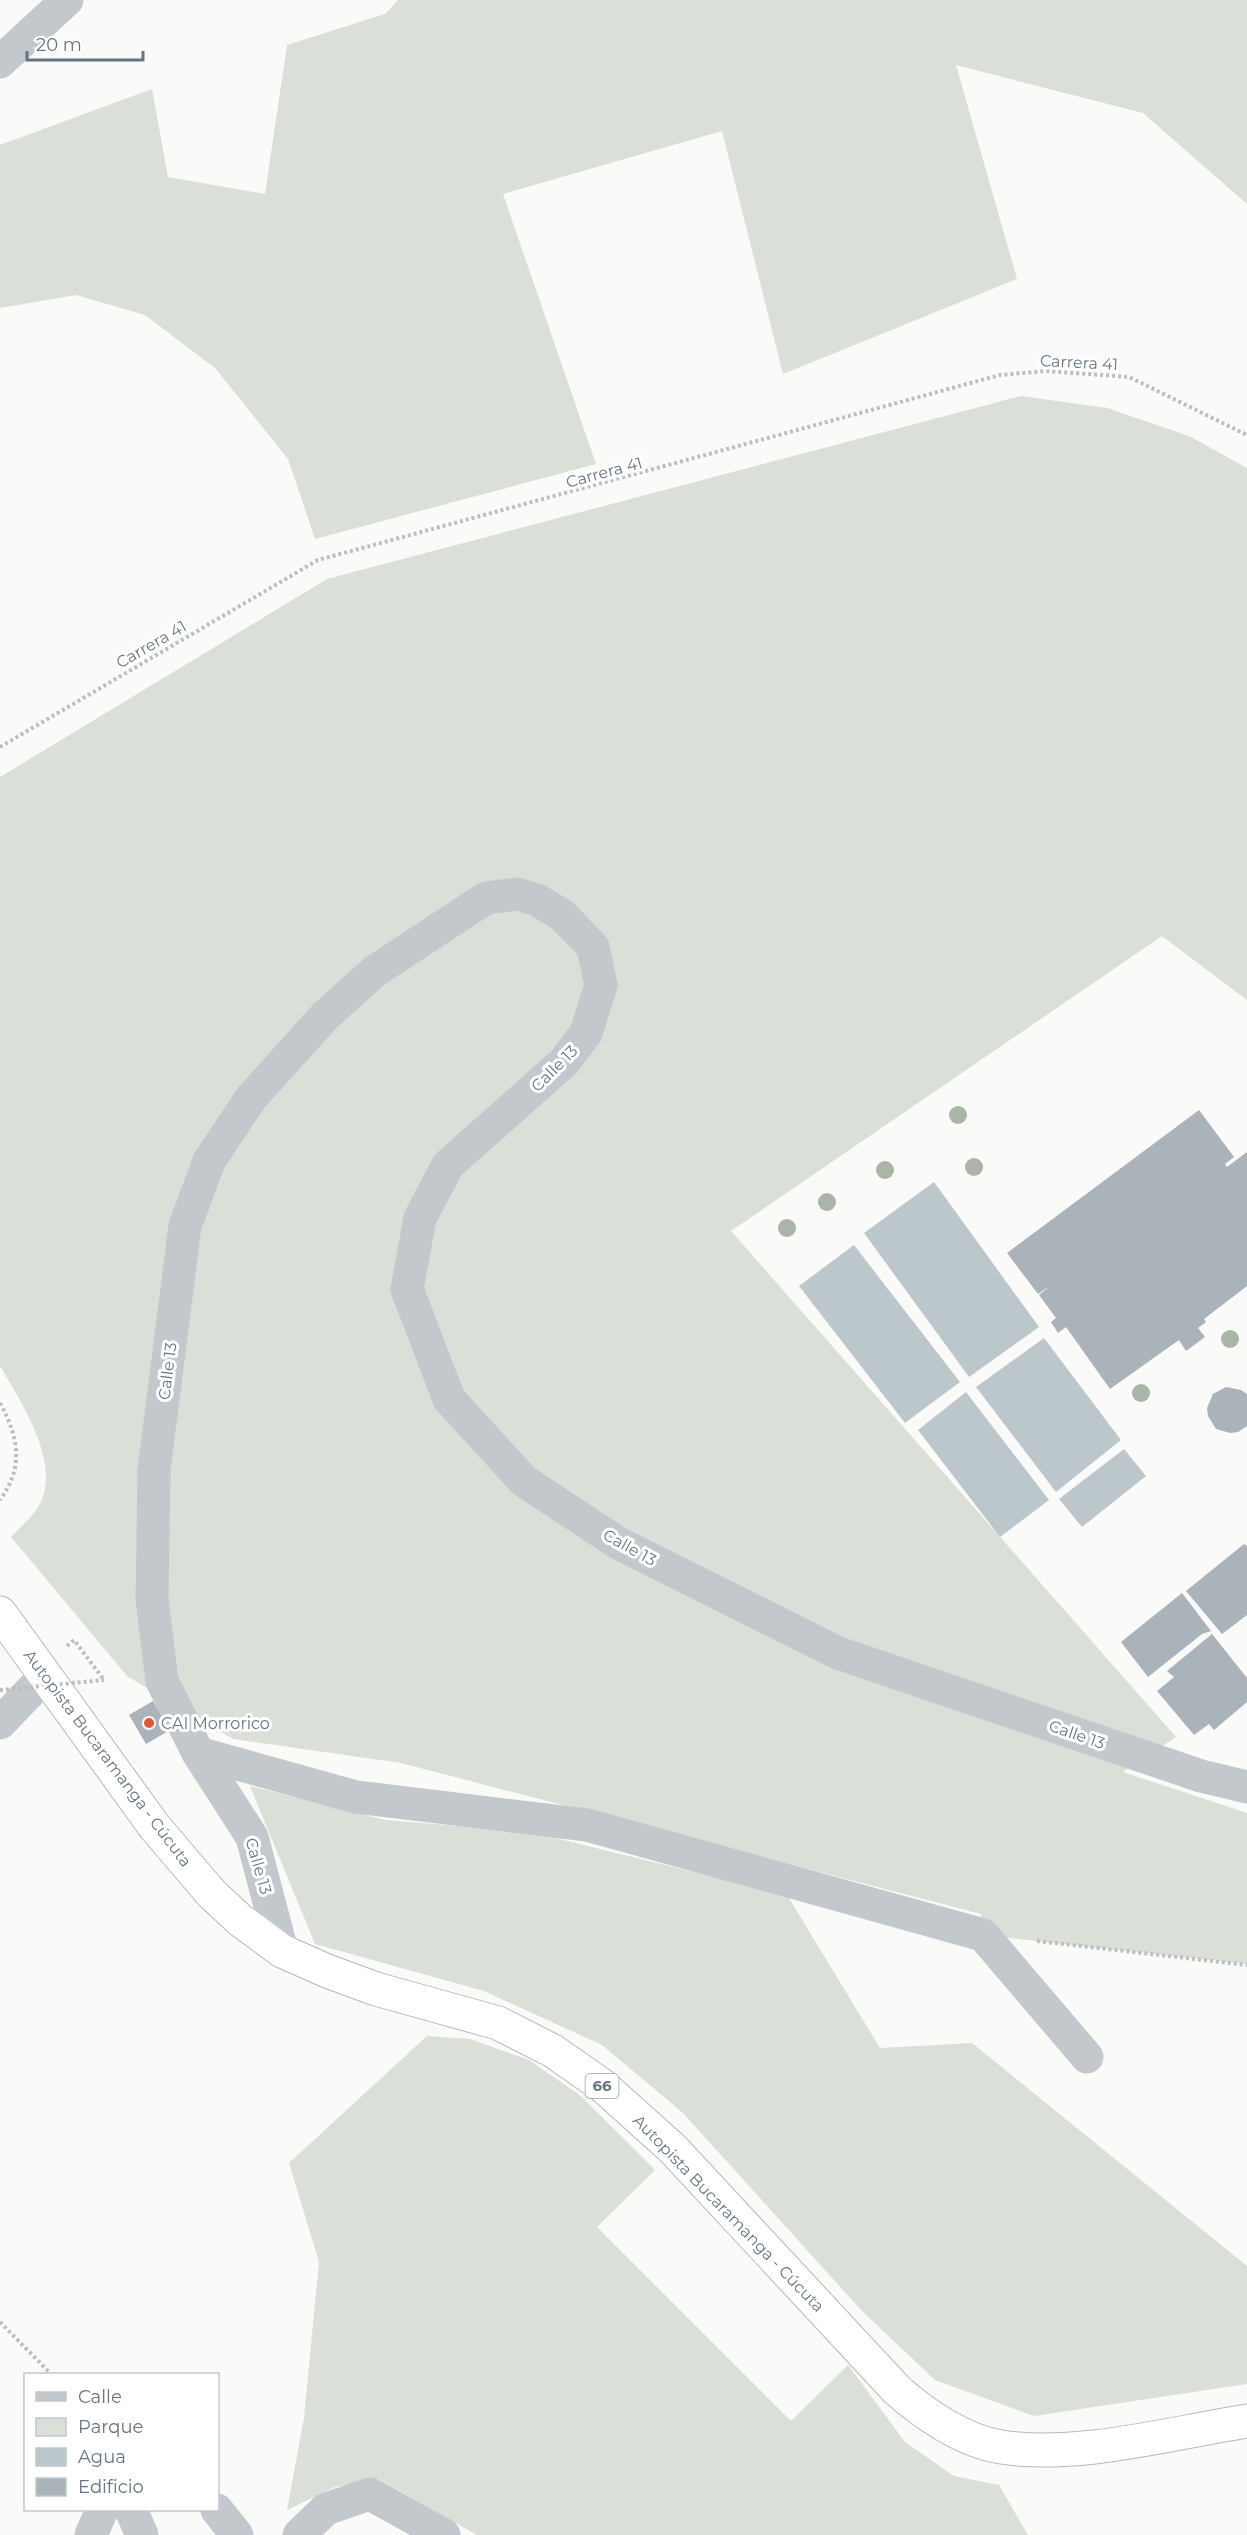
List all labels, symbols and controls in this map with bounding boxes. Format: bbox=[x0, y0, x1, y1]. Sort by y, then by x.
scale bar bbox=[27, 24, 142, 62]
text: 20 m bbox=[36, 34, 82, 56]
street label: Carrera 41 bbox=[1039, 351, 1119, 374]
street label: Carrera 41 bbox=[564, 453, 644, 492]
street label: Carrera 41 bbox=[113, 617, 190, 672]
street label: Calle 13 bbox=[527, 1041, 582, 1096]
street label: Calle 13 bbox=[155, 1341, 180, 1401]
street label: Calle 13 bbox=[600, 1525, 660, 1570]
street label: Autopista Bucaramanga - Cúcuta bbox=[20, 1646, 195, 1871]
place label: CAI Morrorico bbox=[161, 1714, 270, 1733]
marker: CAI Morrorico bbox=[142, 1716, 156, 1730]
street label: Calle 13 bbox=[1046, 1716, 1107, 1753]
street label: Calle 13 bbox=[241, 1836, 276, 1897]
road number: 66 bbox=[586, 2074, 618, 2098]
street label: Autopista Bucaramanga - Cúcuta bbox=[629, 2111, 828, 2316]
legend bbox=[24, 2373, 219, 2511]
text: Calle bbox=[78, 2386, 122, 2408]
text: Parque bbox=[78, 2416, 144, 2438]
text: Agua bbox=[78, 2446, 126, 2468]
text: Edificio bbox=[78, 2476, 144, 2498]

